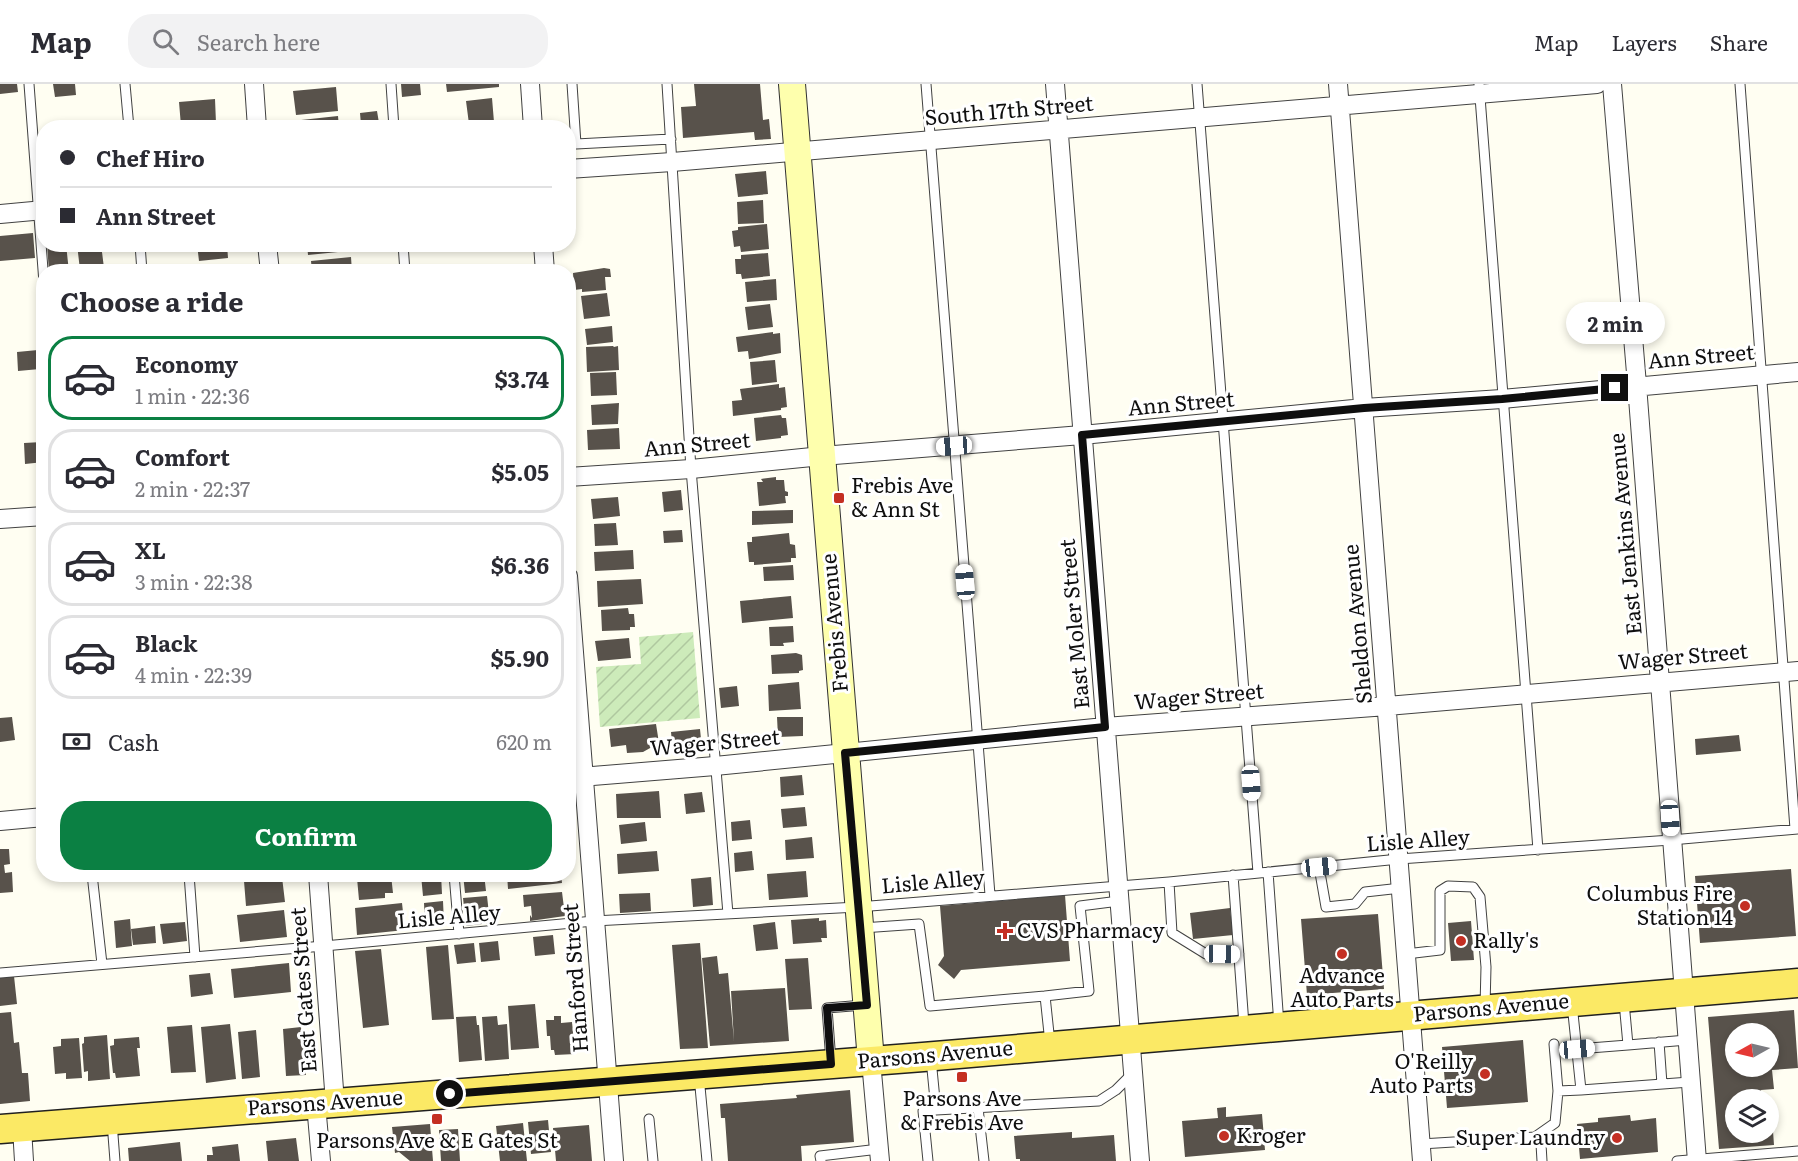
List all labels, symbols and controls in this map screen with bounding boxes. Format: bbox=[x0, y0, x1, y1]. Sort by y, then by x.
search box bbox=[128, 14, 548, 68]
text: Map bbox=[30, 20, 92, 62]
icon: search bbox=[149, 25, 182, 58]
text: Search here bbox=[197, 25, 320, 58]
text: Map bbox=[1534, 26, 1579, 57]
text: Layers bbox=[1612, 26, 1677, 57]
text: Share bbox=[1710, 26, 1768, 57]
street label: South 17th Street bbox=[923, 86, 1095, 131]
text: Chef Hiro bbox=[96, 141, 205, 174]
text: Ann Street bbox=[96, 199, 216, 232]
text: Choose a ride bbox=[60, 280, 243, 320]
callout: 2 min bbox=[1566, 301, 1664, 343]
text: 2 min bbox=[1588, 308, 1643, 338]
street label: Ann Street bbox=[1646, 334, 1756, 375]
text: Economy bbox=[135, 347, 238, 380]
icon: car bbox=[63, 351, 117, 405]
text: $3.74 bbox=[494, 362, 549, 395]
route end bbox=[1601, 374, 1628, 401]
text: 1 min · 22:36 bbox=[135, 380, 249, 410]
street label: Ann Street bbox=[1126, 381, 1236, 422]
street label: Ann Street bbox=[642, 422, 752, 463]
street label: East Jenkins Avenue bbox=[1599, 432, 1648, 637]
car bbox=[935, 436, 973, 456]
text: Comfort bbox=[135, 440, 230, 473]
icon: car bbox=[63, 444, 117, 498]
text: $5.05 bbox=[491, 455, 549, 488]
place label: Frebis Ave & Ann St bbox=[851, 468, 953, 523]
text: 2 min · 22:37 bbox=[135, 473, 250, 503]
marker: Frebis Ave & Ann St bbox=[832, 491, 846, 505]
text: XL bbox=[135, 533, 166, 566]
icon: car bbox=[63, 537, 117, 591]
street label: East Moler Street bbox=[1050, 537, 1095, 711]
street label: Sheldon Avenue bbox=[1333, 543, 1378, 705]
text: $6.36 bbox=[491, 548, 549, 581]
street label: Frebis Avenue bbox=[811, 552, 854, 694]
car bbox=[954, 563, 976, 601]
text: 3 min · 22:38 bbox=[135, 566, 252, 596]
text: Black bbox=[135, 626, 197, 659]
icon: car bbox=[63, 630, 117, 684]
street label: Wager Street bbox=[1617, 633, 1749, 676]
text: $5.90 bbox=[490, 641, 549, 674]
text: 4 min · 22:39 bbox=[135, 659, 252, 689]
street label: Wager Street bbox=[1133, 673, 1265, 716]
street label: Wager Street bbox=[649, 719, 781, 762]
icon: cash bbox=[60, 725, 93, 758]
text: Cash bbox=[108, 725, 159, 758]
text: 620 m bbox=[496, 726, 552, 756]
car bbox=[1241, 764, 1261, 802]
car bbox=[1660, 799, 1680, 837]
button: Confirm bbox=[60, 801, 552, 870]
street label: Lisle Alley bbox=[1365, 819, 1472, 858]
car bbox=[1300, 856, 1338, 878]
street label: Lisle Alley bbox=[880, 859, 987, 899]
place label: Columbus Fire Station 14 bbox=[1586, 876, 1733, 931]
street label: Lisle Alley bbox=[396, 894, 503, 934]
marker: Columbus Fire Station 14 bbox=[1738, 899, 1752, 913]
street label: Hanford Street bbox=[553, 902, 594, 1054]
street label: East Gates Street bbox=[280, 906, 323, 1074]
place label: CVS Pharmacy bbox=[1017, 913, 1166, 944]
place label: Rally's bbox=[1473, 923, 1539, 954]
marker: CVS Pharmacy bbox=[998, 924, 1012, 938]
marker: Rally's bbox=[1454, 934, 1468, 948]
car bbox=[1204, 945, 1240, 963]
marker: Advance Auto Parts bbox=[1335, 947, 1349, 961]
place label: Advance Auto Parts bbox=[1290, 958, 1394, 1013]
street label: Parsons Avenue bbox=[1412, 983, 1570, 1028]
north arrow bbox=[1725, 1023, 1779, 1077]
map controls bbox=[1725, 1023, 1779, 1143]
street label: Parsons Avenue bbox=[856, 1030, 1014, 1075]
car bbox=[1558, 1038, 1596, 1060]
place label: O'Reilly Auto Parts bbox=[1370, 1044, 1474, 1099]
marker: O'Reilly Auto Parts bbox=[1478, 1067, 1492, 1081]
marker: Parsons Ave & Frebis Ave bbox=[955, 1070, 969, 1084]
street label: Parsons Avenue bbox=[246, 1080, 404, 1121]
route start bbox=[436, 1080, 463, 1107]
place label: Parsons Ave & Frebis Ave bbox=[900, 1081, 1024, 1136]
button: layers bbox=[1725, 1089, 1779, 1143]
marker: Parsons Ave & E Gates St bbox=[430, 1112, 444, 1126]
place label: Kroger bbox=[1236, 1118, 1306, 1149]
place label: Super Laundry bbox=[1456, 1120, 1606, 1151]
place label: Parsons Ave & E Gates St bbox=[316, 1123, 558, 1154]
marker: Kroger bbox=[1217, 1129, 1231, 1143]
marker: Super Laundry bbox=[1610, 1131, 1624, 1145]

